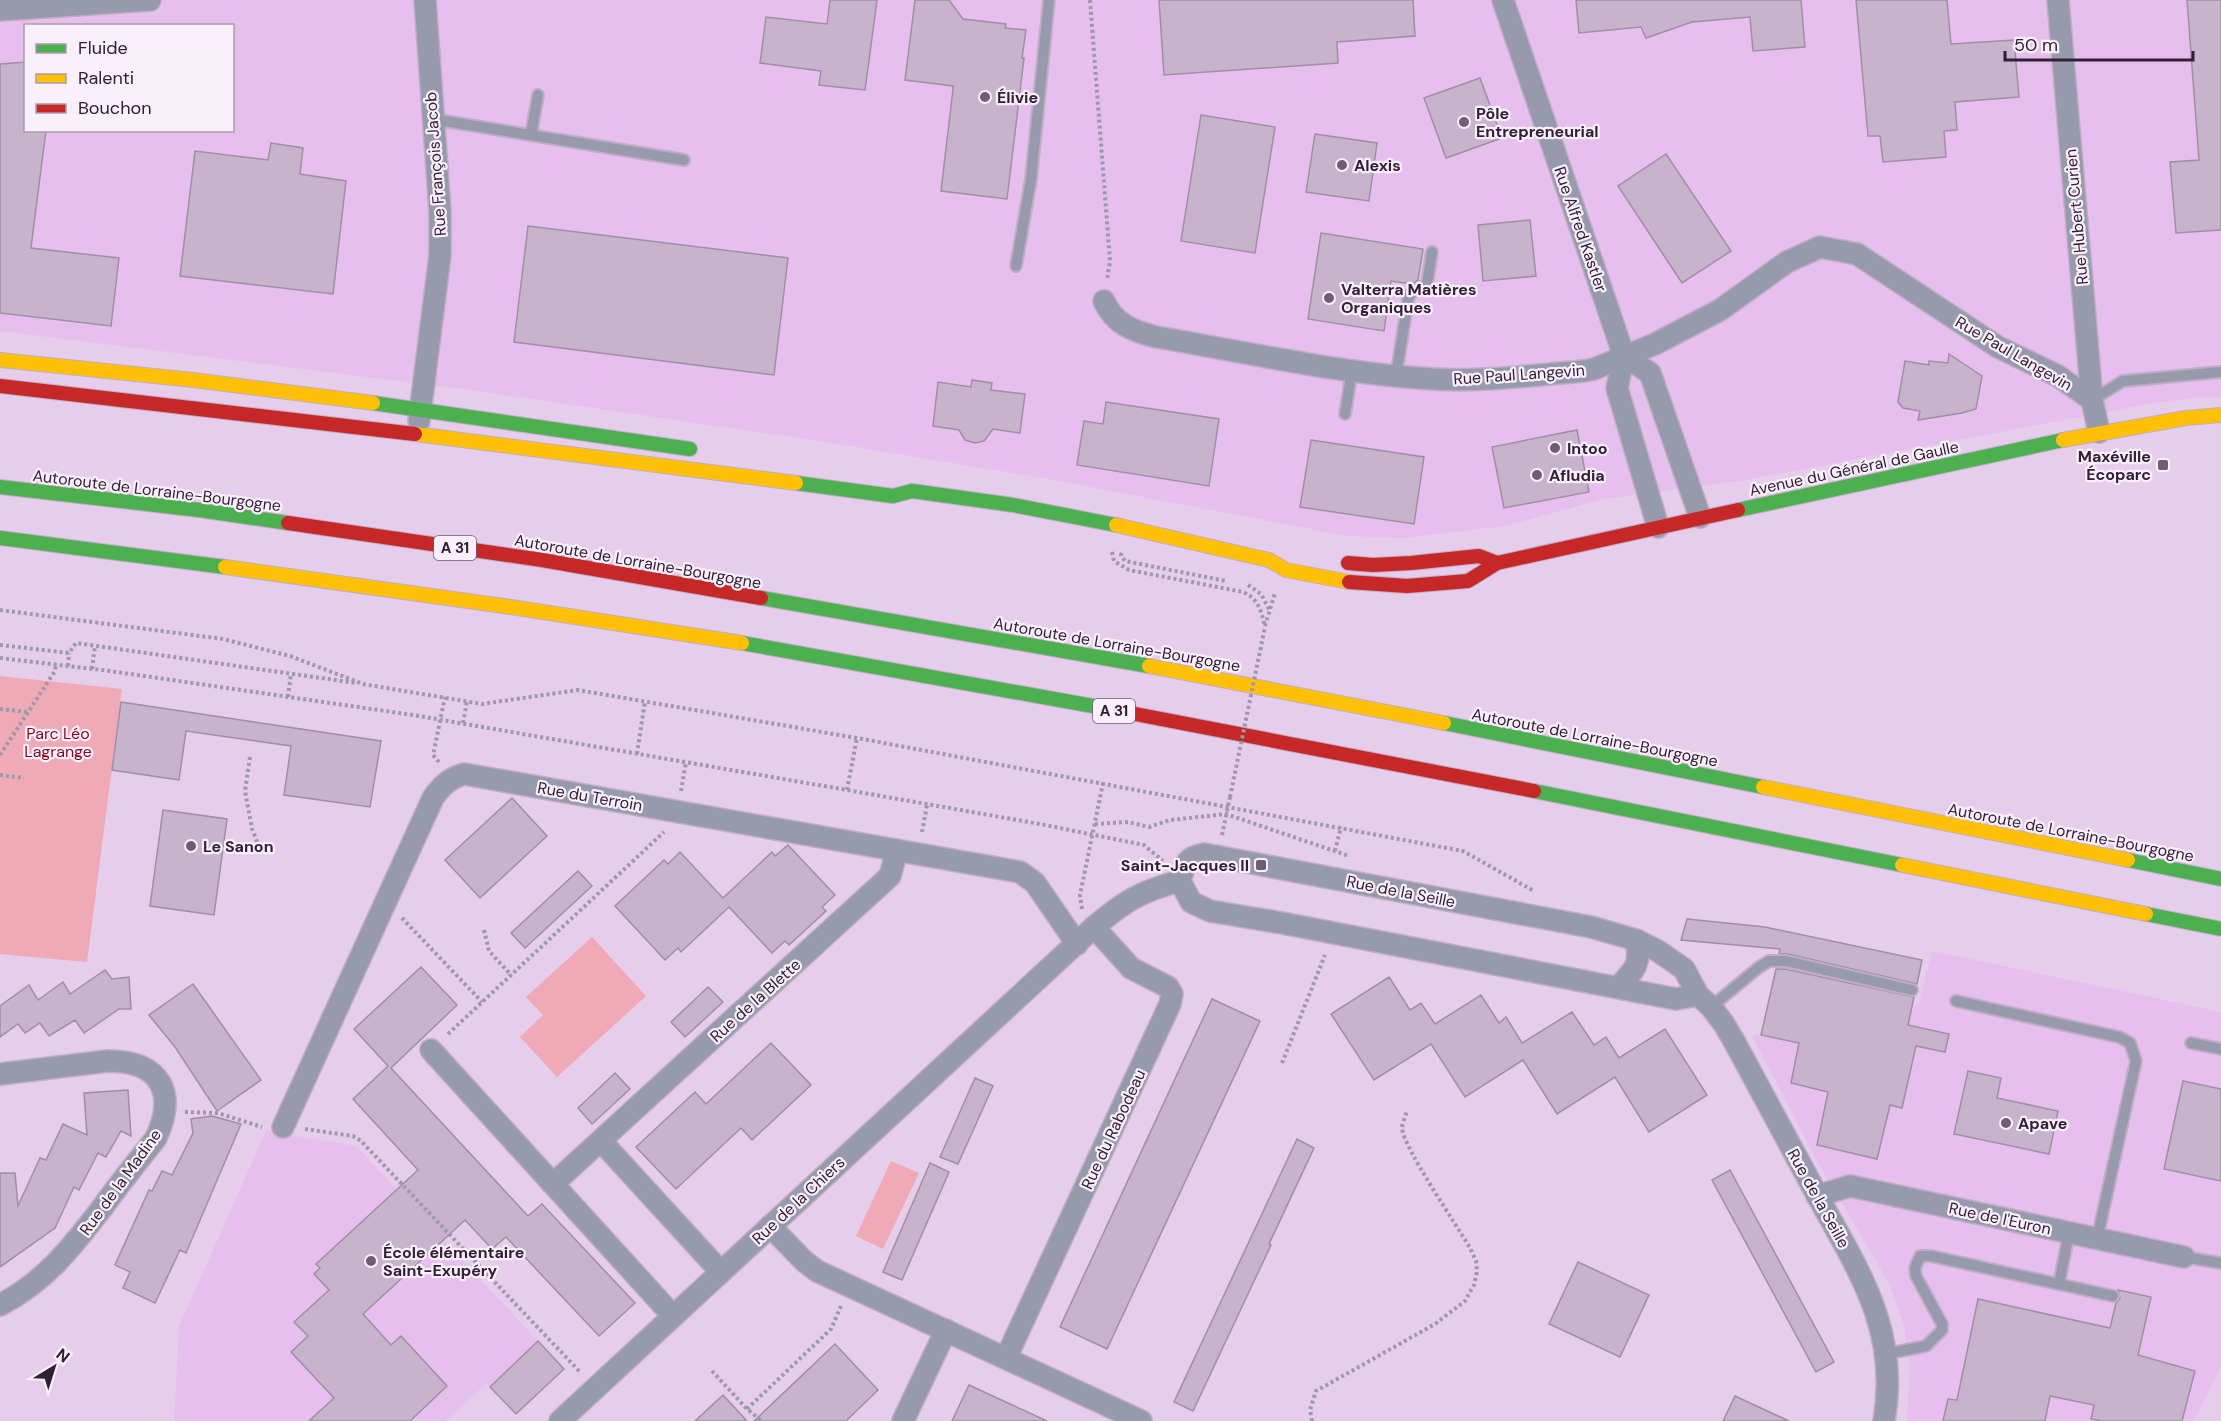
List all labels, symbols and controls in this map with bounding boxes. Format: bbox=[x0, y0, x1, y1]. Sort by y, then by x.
legend bbox=[24, 24, 234, 132]
scale bar bbox=[2005, 24, 2192, 62]
text: 50 m bbox=[2014, 33, 2058, 57]
text: Fluide bbox=[78, 36, 128, 60]
text: Ralenti bbox=[78, 66, 134, 90]
place label: Élivie bbox=[997, 87, 1038, 108]
marker: Élivie bbox=[978, 90, 992, 104]
street label: Rue François Jacob bbox=[420, 91, 451, 237]
text: Bouchon bbox=[78, 96, 152, 120]
place label: Pôle Entrepreneurial bbox=[1476, 103, 1599, 142]
marker: Pôle Entrepreneurial bbox=[1457, 115, 1471, 129]
street label: Rue Hubert Curien bbox=[2060, 148, 2093, 286]
place label: Alexis bbox=[1354, 155, 1401, 176]
marker: Alexis bbox=[1335, 158, 1349, 172]
street label: Rue Alfred Kastler bbox=[1549, 164, 1612, 295]
place label: Valterra Matières Organiques bbox=[1341, 279, 1476, 318]
marker: Valterra Matières Organiques bbox=[1322, 291, 1336, 305]
street label: Rue Paul Langevin bbox=[1951, 311, 2076, 395]
street label: Rue Paul Langevin bbox=[1453, 359, 1585, 390]
street label: Avenue du Général de Gaulle bbox=[1747, 436, 1961, 501]
place label: Intoo bbox=[1567, 438, 1607, 459]
marker: Intoo bbox=[1548, 441, 1562, 455]
place label: Maxéville Écoparc bbox=[2078, 446, 2151, 485]
marker: Maxéville Écoparc bbox=[2156, 458, 2170, 472]
street label: Autoroute de Lorraine-Bourgogne bbox=[32, 465, 282, 516]
place label: Afludia bbox=[1549, 465, 1605, 486]
marker: Afludia bbox=[1530, 468, 1544, 482]
street label: Autoroute de Lorraine-Bourgogne bbox=[513, 529, 763, 594]
road number: A 31 bbox=[434, 536, 476, 560]
street label: Autoroute de Lorraine-Bourgogne bbox=[992, 612, 1242, 677]
road number: A 31 bbox=[1093, 699, 1135, 723]
street label: Autoroute de Lorraine-Bourgogne bbox=[1470, 703, 1720, 772]
park label: Parc Léo Lagrange bbox=[24, 723, 92, 762]
street label: Rue du Terroin bbox=[536, 777, 644, 816]
street label: Autoroute de Lorraine-Bourgogne bbox=[1946, 798, 2196, 867]
place label: Le Sanon bbox=[203, 836, 274, 857]
marker: Le Sanon bbox=[184, 839, 198, 853]
place label: Saint-Jacques II bbox=[1121, 855, 1249, 876]
marker: Saint-Jacques II bbox=[1254, 858, 1268, 872]
street label: Rue de la Seille bbox=[1345, 871, 1457, 912]
street label: Rue de la Blette bbox=[705, 954, 805, 1047]
street label: Rue du Rabodeau bbox=[1076, 1066, 1150, 1193]
place label: Apave bbox=[2018, 1113, 2067, 1134]
marker: Apave bbox=[1999, 1116, 2013, 1130]
street label: Rue de la Madine bbox=[75, 1125, 166, 1240]
street label: Rue de la Seille bbox=[1783, 1145, 1854, 1252]
street label: Rue de la Chiers bbox=[747, 1152, 849, 1249]
street label: Rue de l'Euron bbox=[1947, 1197, 2053, 1240]
place label: École élémentaire Saint-Exupéry bbox=[383, 1242, 524, 1281]
marker: École élémentaire Saint-Exupéry bbox=[364, 1254, 378, 1268]
north arrow bbox=[24, 1337, 84, 1397]
text: N bbox=[52, 1344, 74, 1367]

